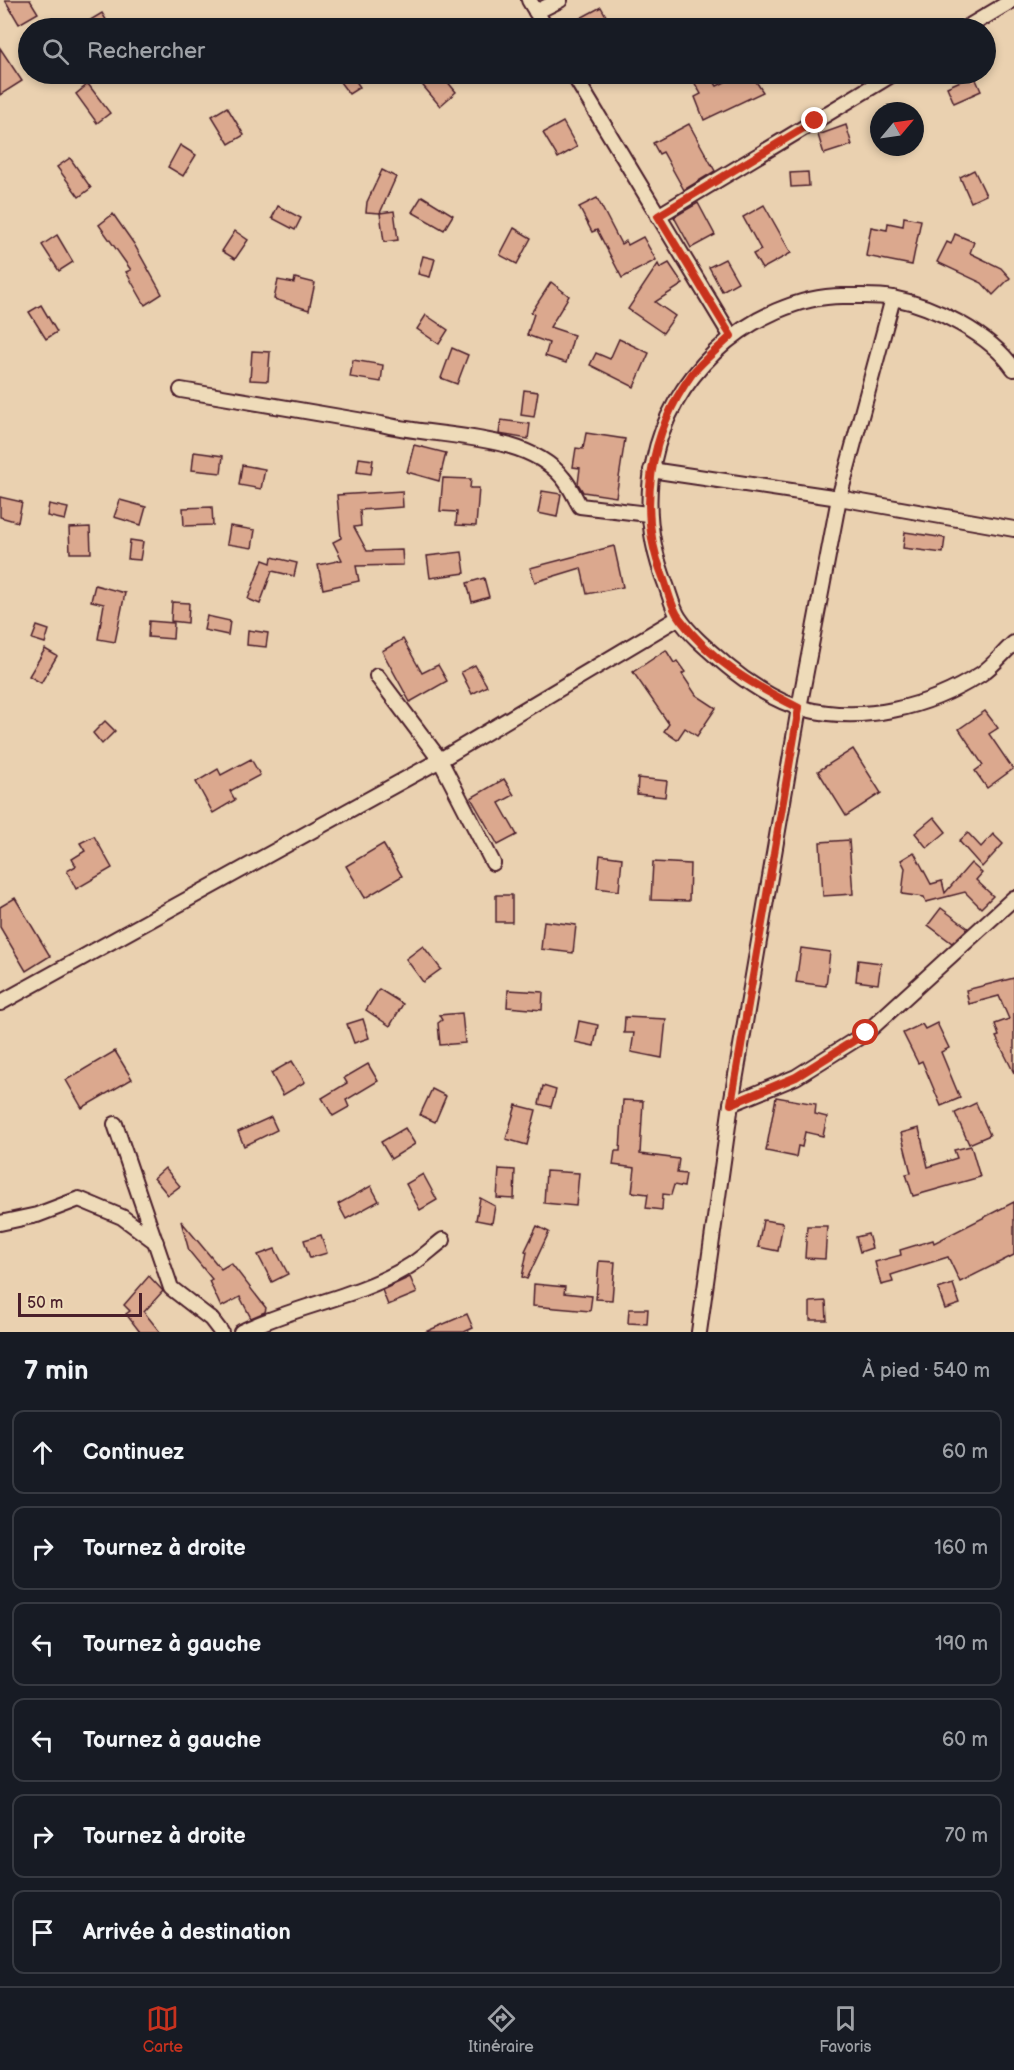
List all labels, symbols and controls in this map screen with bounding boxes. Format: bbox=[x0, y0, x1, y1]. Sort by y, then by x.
search box bbox=[18, 18, 996, 84]
icon: search bbox=[39, 35, 72, 68]
text: Rechercher bbox=[87, 38, 205, 65]
north arrow bbox=[870, 102, 924, 156]
route end bbox=[801, 107, 827, 133]
route start bbox=[852, 1019, 878, 1045]
scale bar bbox=[18, 1290, 142, 1318]
text: 50 m bbox=[27, 1294, 63, 1313]
text: 7 min bbox=[24, 1356, 88, 1387]
text: À pied · 540 m bbox=[862, 1359, 990, 1383]
icon: ahead bbox=[26, 1436, 59, 1469]
text: Continuez bbox=[83, 1439, 184, 1466]
text: 60 m bbox=[942, 1440, 988, 1464]
icon: right bbox=[26, 1532, 59, 1565]
text: Tournez à droite bbox=[83, 1535, 246, 1562]
text: 160 m bbox=[934, 1536, 988, 1560]
icon: left bbox=[26, 1628, 59, 1661]
text: Tournez à gauche bbox=[83, 1631, 261, 1658]
text: 190 m bbox=[935, 1632, 988, 1656]
icon: left bbox=[26, 1724, 59, 1757]
text: Tournez à gauche bbox=[83, 1727, 261, 1754]
text: 60 m bbox=[942, 1728, 988, 1752]
icon: right bbox=[26, 1820, 59, 1853]
text: Tournez à droite bbox=[83, 1823, 246, 1850]
text: 70 m bbox=[944, 1824, 988, 1848]
icon: arrive bbox=[26, 1916, 59, 1949]
text: Arrivée à destination bbox=[83, 1919, 291, 1946]
tab: Carte bbox=[143, 2002, 183, 2057]
tab: Itinéraire bbox=[468, 2002, 534, 2057]
tab: Favoris bbox=[819, 2002, 871, 2057]

